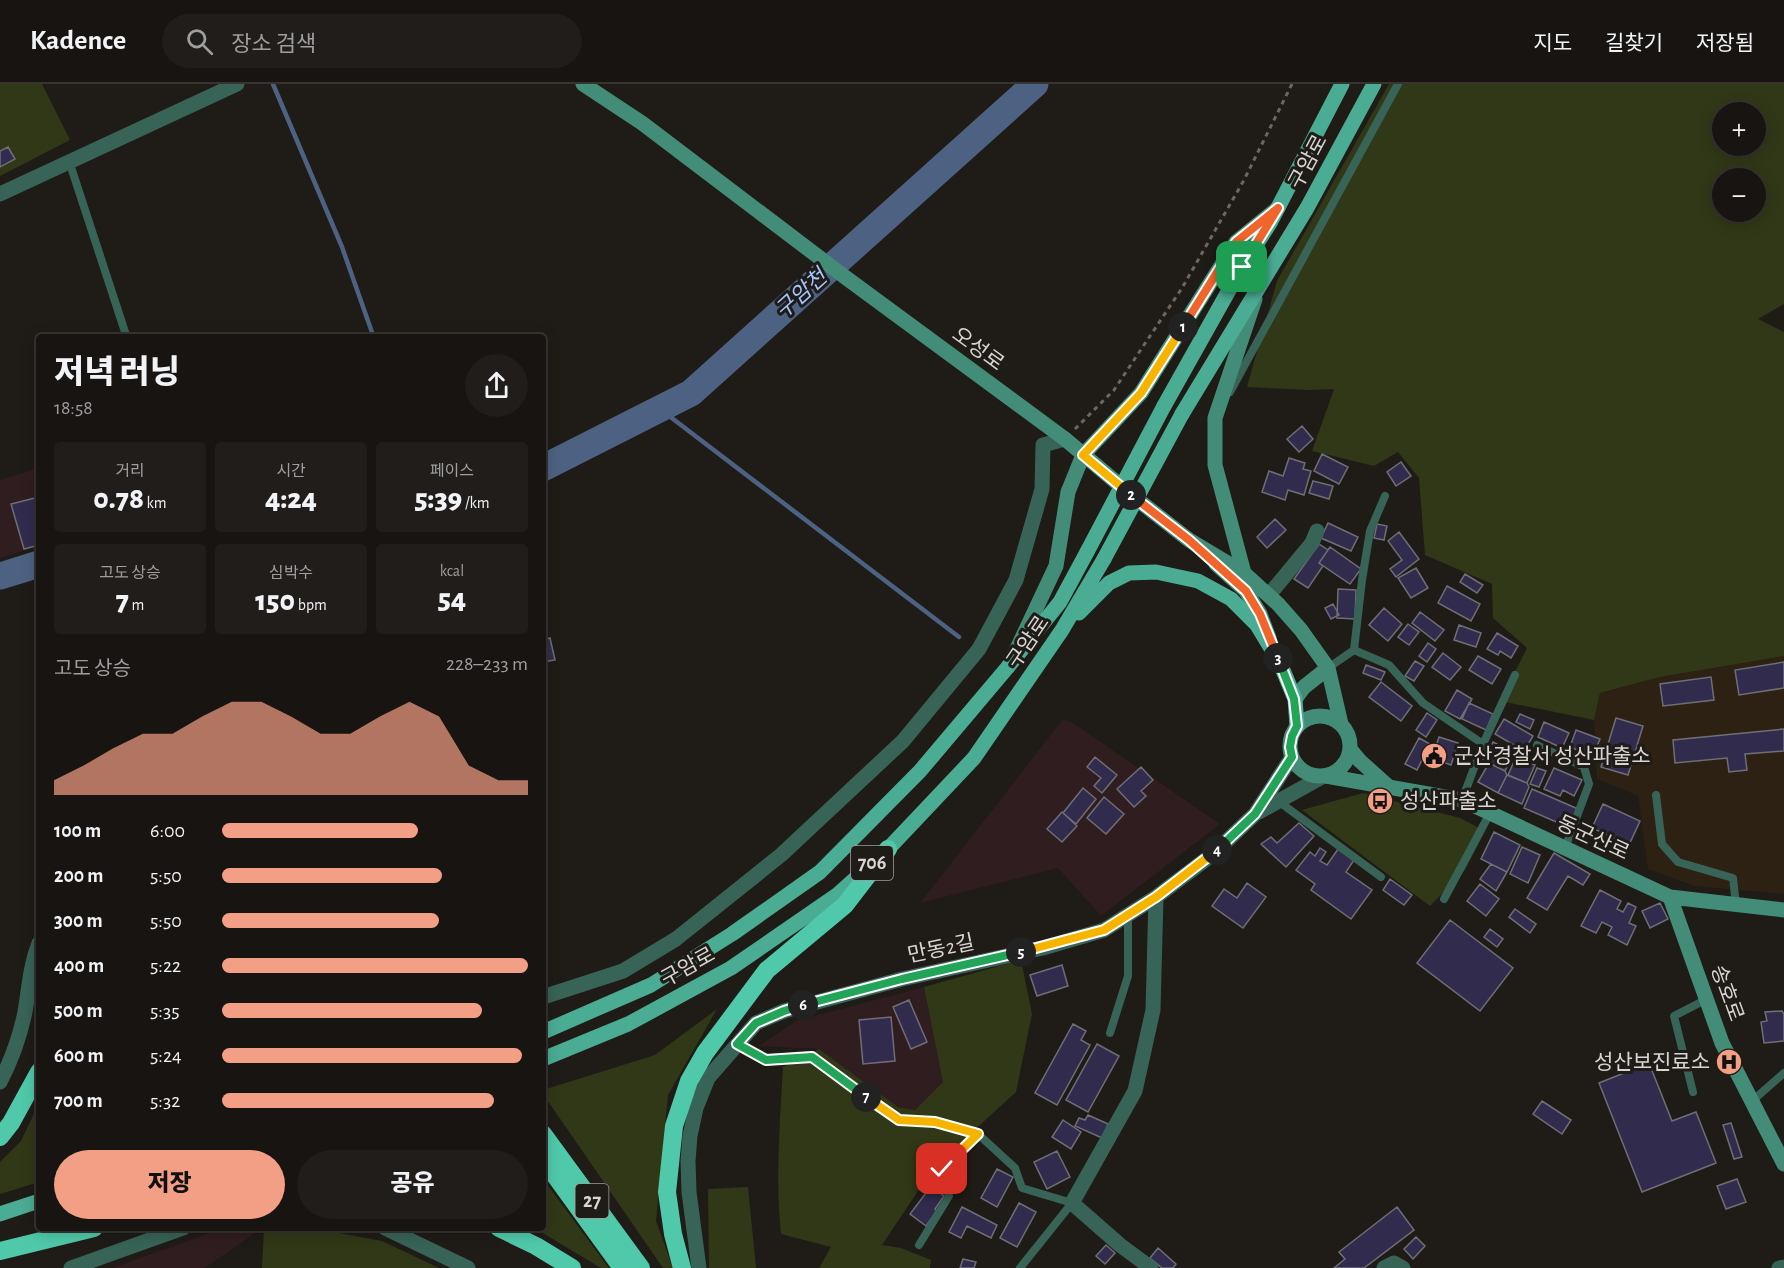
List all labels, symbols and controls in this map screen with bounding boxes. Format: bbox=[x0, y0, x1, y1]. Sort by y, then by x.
search box bbox=[162, 14, 582, 68]
icon: search bbox=[183, 25, 216, 58]
text: Kadence bbox=[30, 27, 126, 55]
text: 장소 검색 bbox=[231, 33, 316, 55]
text: 지도 bbox=[1533, 33, 1572, 54]
text: 길찾기 bbox=[1605, 33, 1663, 54]
text: 저장됨 bbox=[1696, 33, 1754, 54]
map controls bbox=[1712, 102, 1766, 222]
button: + bbox=[1712, 102, 1766, 156]
street label: 구암로 bbox=[1284, 131, 1331, 193]
button: − bbox=[1712, 168, 1766, 222]
pin bbox=[1216, 241, 1267, 292]
icon: arrive bbox=[1225, 250, 1258, 283]
water label: 구암천 bbox=[770, 263, 833, 322]
pin: 1 bbox=[1168, 312, 1198, 342]
text: 1 bbox=[1180, 319, 1186, 335]
street label: 오성로 bbox=[948, 323, 1008, 375]
button: share bbox=[465, 354, 528, 417]
text: 저녁 러닝 bbox=[54, 357, 180, 390]
text: 18:58 bbox=[54, 398, 93, 418]
text: 거리 bbox=[115, 463, 145, 479]
text: 시간 bbox=[276, 463, 306, 479]
text: 페이스 bbox=[430, 463, 474, 479]
pin: 2 bbox=[1116, 480, 1146, 510]
text: 0.78 bbox=[93, 484, 144, 514]
text: 4:24 bbox=[265, 484, 317, 514]
text: 5:39 bbox=[414, 484, 462, 514]
text: 2 bbox=[1127, 487, 1135, 503]
text: km bbox=[144, 495, 167, 511]
text: /km bbox=[462, 495, 490, 511]
text: kcal bbox=[440, 563, 464, 579]
text: 고도 상승 bbox=[99, 565, 161, 581]
text: 심박수 bbox=[269, 565, 313, 581]
text: 54 bbox=[438, 584, 466, 614]
text: 7 bbox=[116, 586, 129, 616]
text: 150 bbox=[255, 586, 295, 616]
text: m bbox=[129, 597, 144, 613]
text: bpm bbox=[295, 597, 327, 613]
street label: 구암로 bbox=[1002, 612, 1053, 672]
pin: 3 bbox=[1263, 643, 1293, 673]
text: 3 bbox=[1275, 650, 1281, 666]
text: 228–233 m bbox=[446, 654, 528, 674]
text: 고도 상승 bbox=[54, 659, 131, 679]
public building icon: 군산경찰서 성산파출소 bbox=[1419, 741, 1449, 771]
place label: 군산경찰서 성산파출소 bbox=[1454, 745, 1651, 767]
bus stop icon: 성산파출소 bbox=[1365, 786, 1395, 816]
place label: 성산파출소 bbox=[1400, 790, 1497, 812]
street label: 동군산로 bbox=[1554, 811, 1633, 864]
text: 100 m bbox=[54, 821, 101, 841]
text: 6:00 bbox=[150, 821, 185, 841]
pin: 4 bbox=[1202, 835, 1232, 865]
text: 4 bbox=[1213, 842, 1221, 858]
road number: 706 bbox=[851, 846, 893, 880]
text: 200 m bbox=[54, 866, 103, 886]
text: 5:50 bbox=[150, 866, 182, 886]
text: 300 m bbox=[54, 911, 103, 931]
text: 5:50 bbox=[150, 911, 182, 931]
street label: 만동2길 bbox=[906, 931, 976, 966]
pin: 5 bbox=[1006, 937, 1036, 967]
street label: 구암로 bbox=[657, 943, 718, 990]
text: 5 bbox=[1018, 944, 1024, 960]
text: 400 m bbox=[54, 956, 104, 976]
text: 5:22 bbox=[150, 956, 181, 976]
street label: 송호로 bbox=[1707, 962, 1748, 1024]
pin: 6 bbox=[788, 990, 818, 1020]
text: 6 bbox=[799, 997, 807, 1013]
text: 500 m bbox=[54, 1001, 103, 1021]
text: 5:35 bbox=[150, 1001, 180, 1021]
text: 600 m bbox=[54, 1046, 104, 1066]
text: 5:24 bbox=[150, 1046, 182, 1066]
hospital icon: 성산보진료소 bbox=[1714, 1047, 1744, 1077]
place label: 성산보진료소 bbox=[1594, 1051, 1710, 1073]
pin: 7 bbox=[851, 1082, 881, 1112]
text: 7 bbox=[863, 1089, 869, 1105]
text: 700 m bbox=[54, 1091, 103, 1111]
text: 5:32 bbox=[150, 1091, 180, 1111]
pin bbox=[916, 1143, 967, 1194]
button: 저장 bbox=[54, 1150, 285, 1219]
button: 공유 bbox=[297, 1150, 528, 1219]
icon: check bbox=[925, 1152, 958, 1185]
road number: 27 bbox=[576, 1184, 608, 1218]

